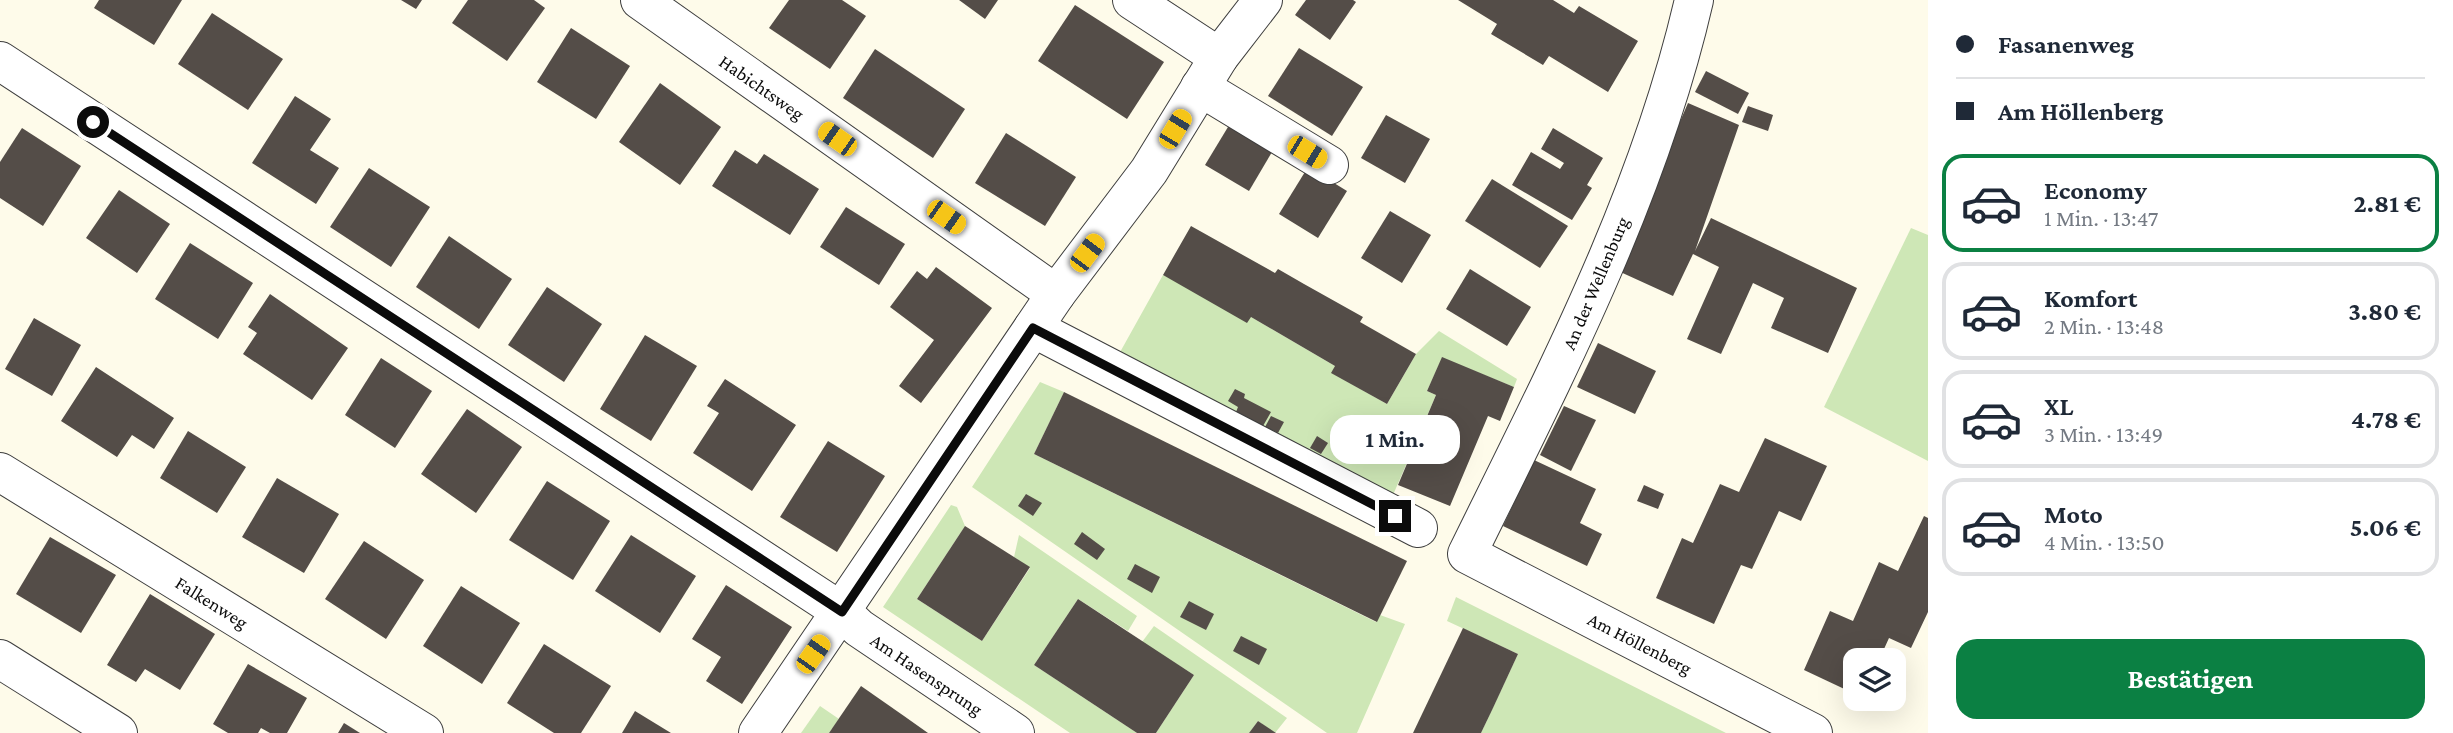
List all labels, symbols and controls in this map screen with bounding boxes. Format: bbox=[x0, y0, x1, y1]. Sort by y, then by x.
text: Fasanenweg bbox=[1998, 30, 2134, 59]
street label: Habichtsweg bbox=[715, 50, 808, 124]
text: Am Höllenberg bbox=[1998, 97, 2163, 126]
route start bbox=[77, 106, 109, 138]
car bbox=[1156, 106, 1195, 152]
car bbox=[814, 118, 861, 160]
car bbox=[1284, 132, 1331, 172]
icon: car bbox=[1960, 172, 2023, 235]
text: Economy bbox=[2044, 176, 2147, 205]
text: 2.81 € bbox=[2354, 189, 2421, 218]
car bbox=[923, 196, 970, 238]
text: 1 Min. · 13:47 bbox=[2044, 205, 2158, 231]
street label: An der Wellenburg bbox=[1558, 214, 1633, 353]
car bbox=[1066, 230, 1109, 276]
icon: car bbox=[1960, 280, 2023, 343]
text: Komfort bbox=[2044, 284, 2137, 313]
text: 3.80 € bbox=[2348, 297, 2421, 326]
text: 2 Min. · 13:48 bbox=[2044, 313, 2164, 339]
icon: car bbox=[1960, 388, 2023, 451]
text: XL bbox=[2044, 392, 2073, 421]
text: 4.78 € bbox=[2351, 405, 2421, 434]
callout: 1 Min. bbox=[1330, 414, 1460, 463]
text: 3 Min. · 13:49 bbox=[2044, 421, 2163, 447]
text: 1 Min. bbox=[1365, 426, 1425, 452]
icon: car bbox=[1960, 496, 2023, 559]
route end bbox=[1379, 500, 1411, 532]
text: Moto bbox=[2044, 500, 2103, 529]
text: 5.06 € bbox=[2350, 513, 2421, 542]
text: 4 Min. · 13:50 bbox=[2044, 529, 2165, 555]
street label: Falkenweg bbox=[172, 572, 252, 633]
street label: Am Höllenberg bbox=[1584, 608, 1695, 679]
street label: Am Hasensprung bbox=[867, 629, 987, 720]
car bbox=[793, 631, 834, 677]
button: Bestätigen bbox=[1956, 639, 2425, 719]
map controls bbox=[1843, 648, 1906, 711]
button: layers bbox=[1843, 648, 1906, 711]

